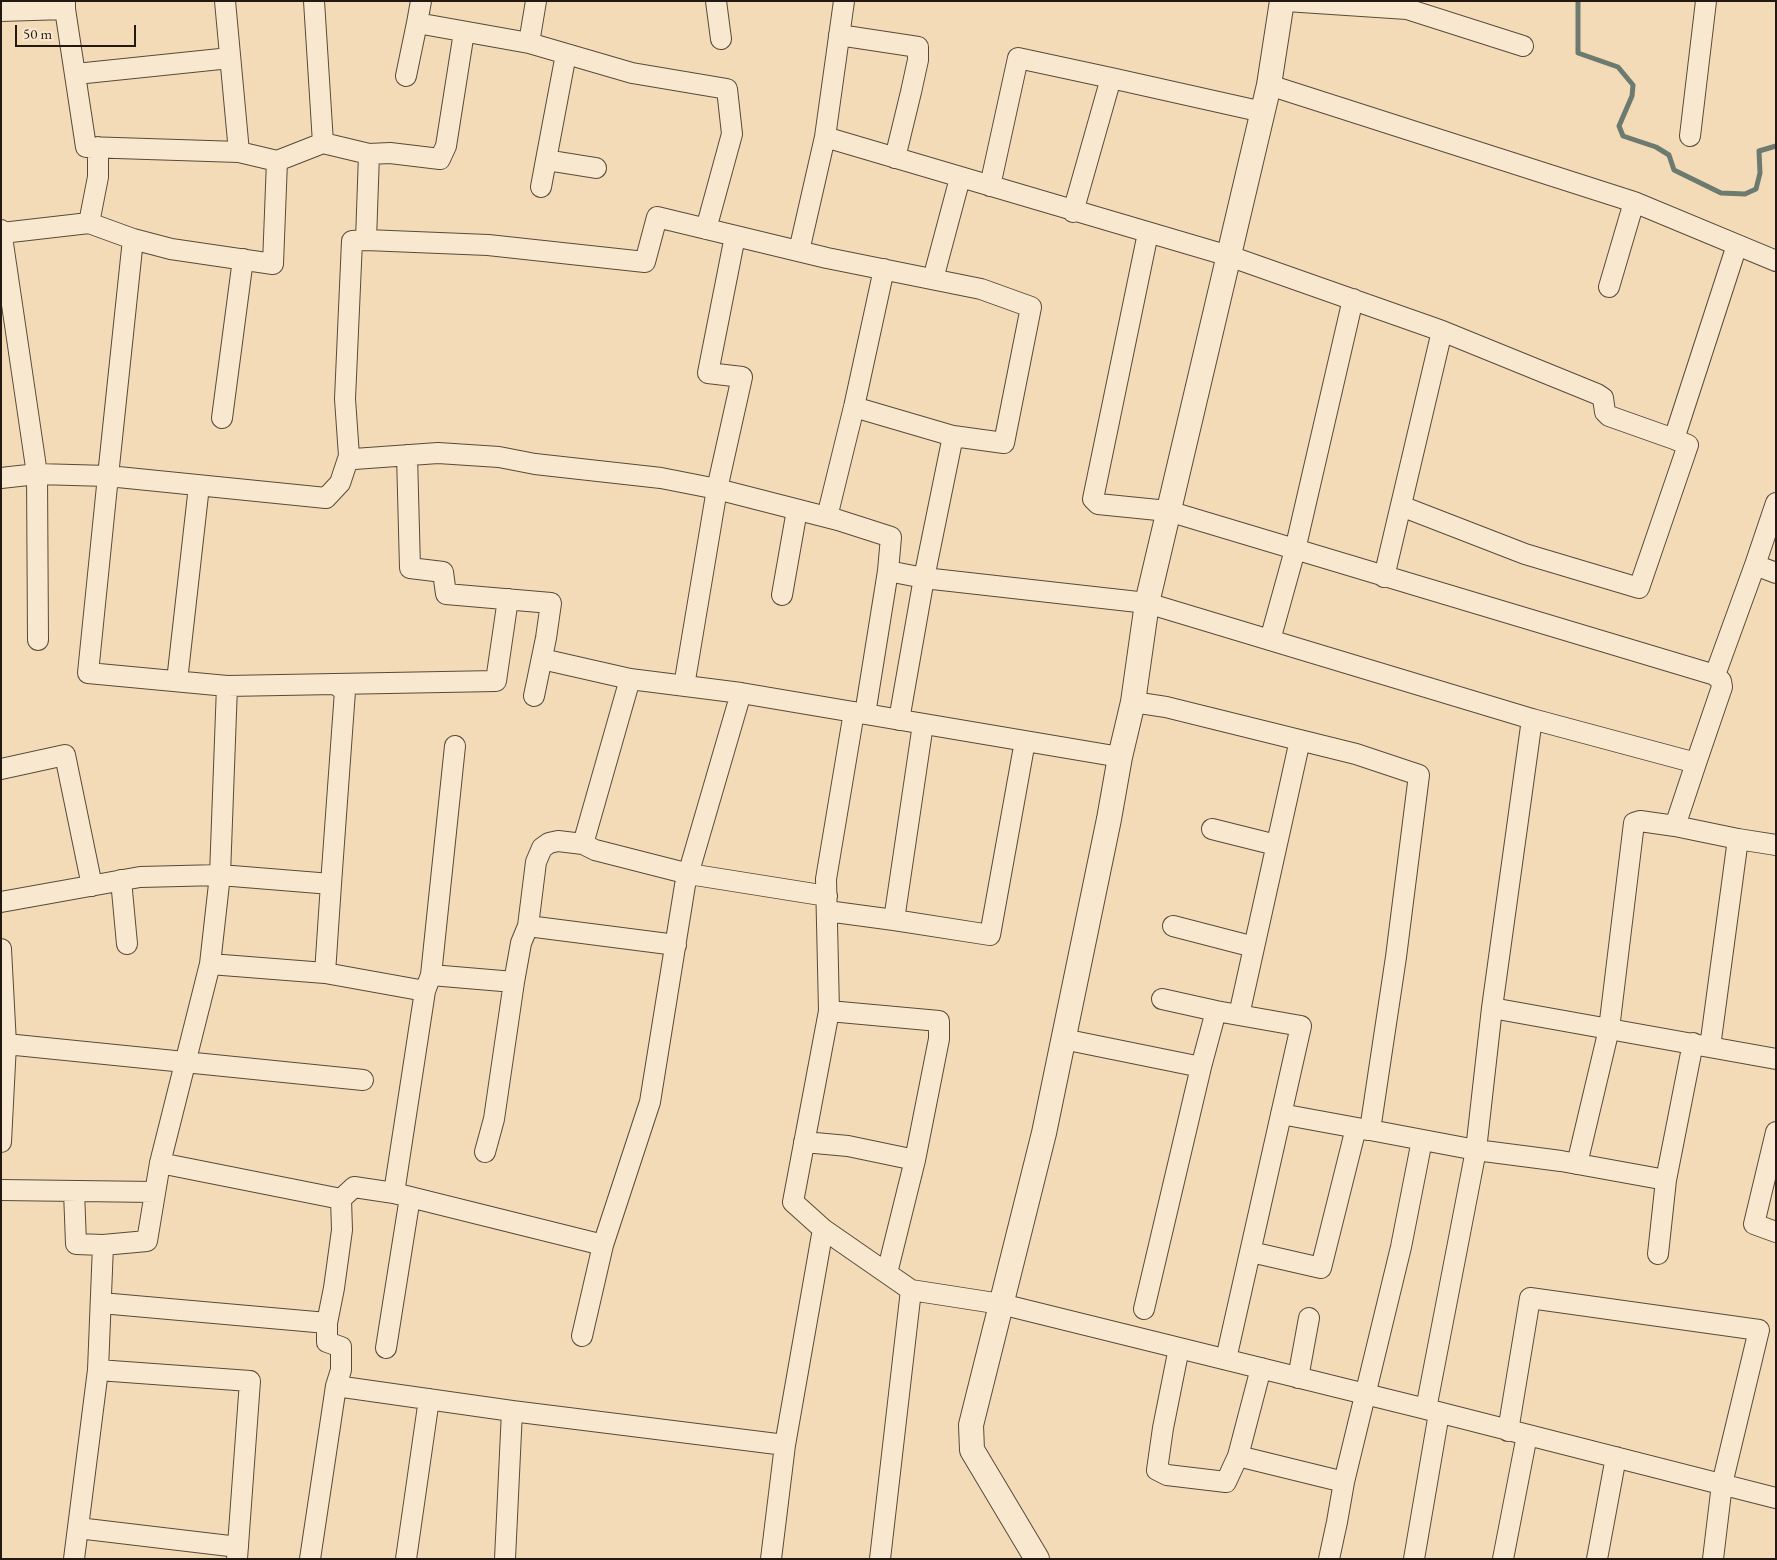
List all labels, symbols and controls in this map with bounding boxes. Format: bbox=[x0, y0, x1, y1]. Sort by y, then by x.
scale bar bbox=[18, 15, 139, 47]
text: 50 m bbox=[23, 24, 52, 43]

